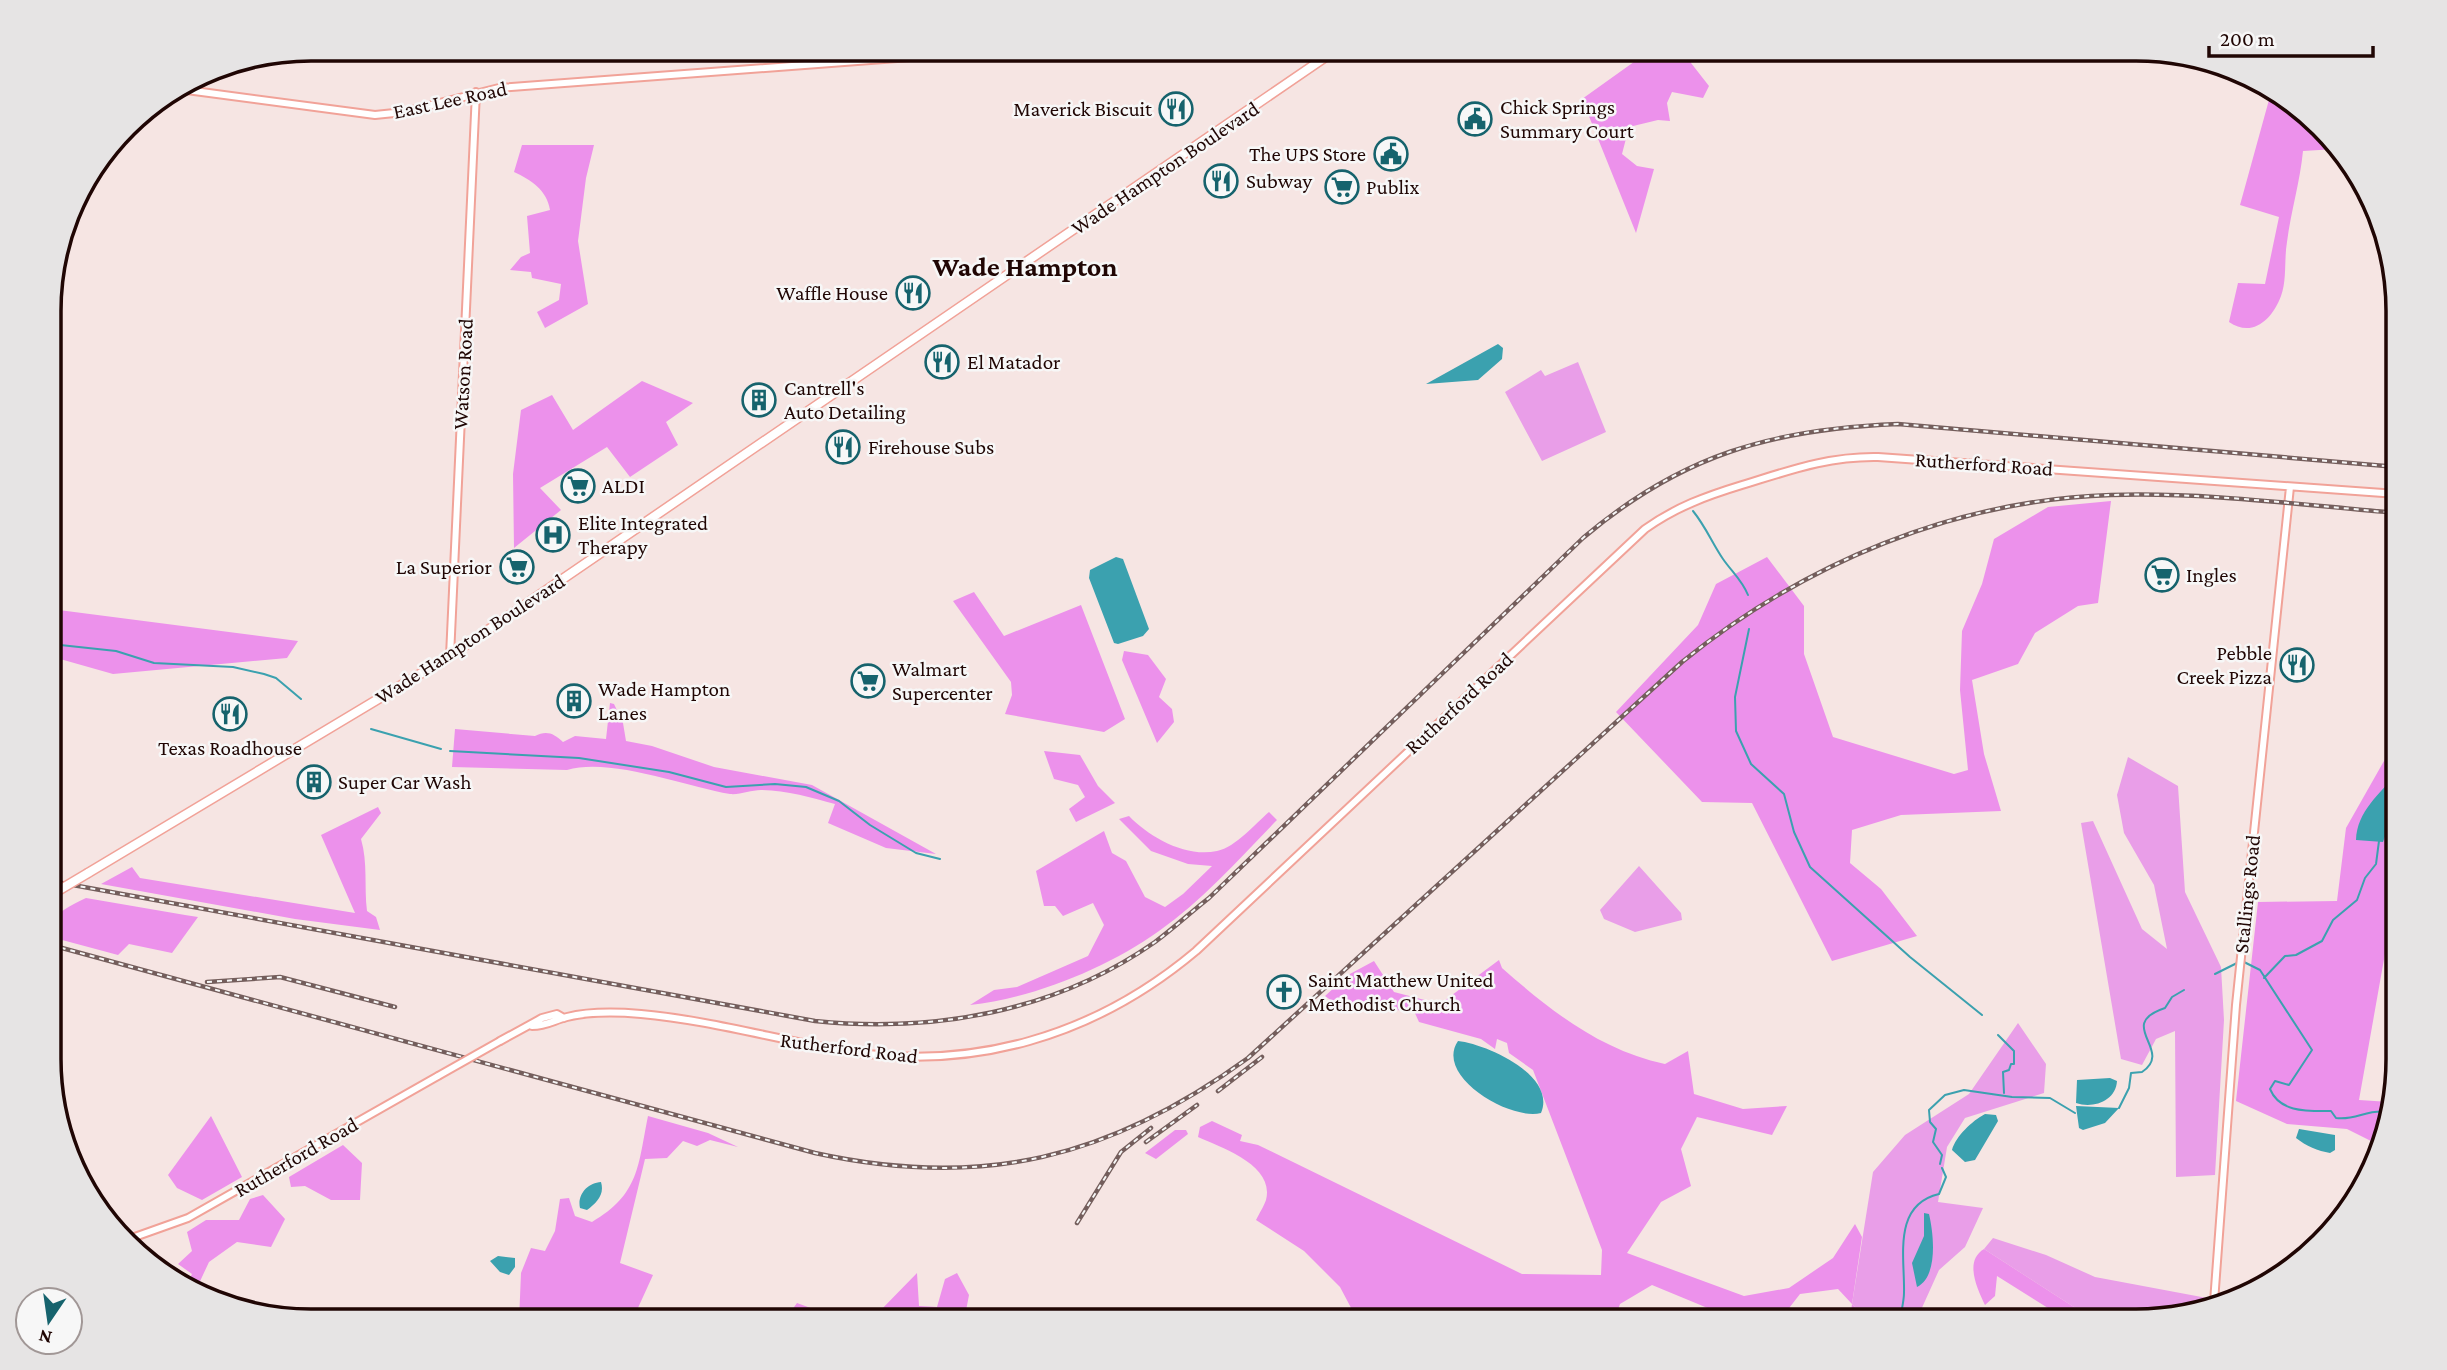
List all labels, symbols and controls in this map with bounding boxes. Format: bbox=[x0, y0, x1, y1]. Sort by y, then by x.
scale bar bbox=[2209, 14, 2374, 58]
text: 200 m bbox=[2220, 27, 2275, 51]
street label: East Lee Road bbox=[391, 76, 509, 124]
restaurant icon: Maverick Biscuit bbox=[1157, 90, 1195, 128]
place label: Chick Springs Summary Court bbox=[1500, 95, 1635, 143]
street label: Wade Hampton Boulevard bbox=[1067, 96, 1263, 240]
place label: Maverick Biscuit bbox=[1013, 97, 1153, 121]
public building icon: Chick Springs Summary Court bbox=[1456, 100, 1494, 138]
public building icon: The UPS Store bbox=[1372, 135, 1410, 173]
place label: The UPS Store bbox=[1249, 142, 1366, 166]
restaurant icon: Subway bbox=[1202, 162, 1240, 200]
supermarket icon: Publix bbox=[1323, 168, 1361, 206]
place label: Subway bbox=[1246, 169, 1313, 193]
place label: Publix bbox=[1366, 175, 1419, 199]
district label: Wade Hampton bbox=[931, 251, 1118, 282]
restaurant icon: Waffle House bbox=[894, 274, 932, 312]
place label: Waffle House bbox=[776, 281, 888, 305]
street label: Watson Road bbox=[448, 318, 478, 430]
restaurant icon: El Matador bbox=[923, 343, 961, 381]
place label: El Matador bbox=[967, 350, 1061, 374]
place label: Cantrell's Auto Detailing bbox=[784, 376, 906, 424]
building icon: Cantrell's Auto Detailing bbox=[740, 381, 778, 419]
restaurant icon: Firehouse Subs bbox=[824, 428, 862, 466]
place label: Firehouse Subs bbox=[868, 435, 994, 459]
street label: Rutherford Road bbox=[1914, 447, 2054, 481]
supermarket icon: ALDI bbox=[559, 467, 597, 505]
place label: ALDI bbox=[602, 474, 645, 498]
place label: Elite Integrated Therapy bbox=[578, 511, 708, 559]
hospital icon: Elite Integrated Therapy bbox=[534, 516, 572, 554]
supermarket icon: La Superior bbox=[498, 548, 536, 586]
place label: La Superior bbox=[396, 555, 493, 579]
supermarket icon: Ingles bbox=[2143, 556, 2181, 594]
place label: Ingles bbox=[2186, 563, 2237, 587]
street label: Wade Hampton Boulevard bbox=[371, 569, 569, 709]
place label: Pebble Creek Pizza bbox=[2177, 641, 2272, 689]
restaurant icon: Pebble Creek Pizza bbox=[2278, 646, 2316, 684]
street label: Rutherford Road bbox=[1400, 647, 1518, 759]
place label: Walmart Supercenter bbox=[892, 657, 993, 705]
supermarket icon: Walmart Supercenter bbox=[849, 662, 887, 700]
place label: Wade Hampton Lanes bbox=[598, 677, 730, 725]
building icon: Wade Hampton Lanes bbox=[555, 682, 593, 720]
restaurant icon: Texas Roadhouse bbox=[211, 695, 249, 733]
place label: Texas Roadhouse bbox=[158, 736, 302, 760]
building icon: Super Car Wash bbox=[295, 763, 333, 801]
place label: Super Car Wash bbox=[338, 770, 472, 794]
street label: Stallings Road bbox=[2229, 834, 2265, 954]
place label: Saint Matthew United Methodist Church bbox=[1308, 968, 1494, 1016]
church icon: Saint Matthew United Methodist Church bbox=[1265, 973, 1303, 1011]
street label: Rutherford Road bbox=[779, 1028, 919, 1068]
street label: Rutherford Road bbox=[230, 1112, 362, 1202]
north arrow bbox=[14, 1286, 84, 1356]
text: N bbox=[37, 1325, 54, 1349]

